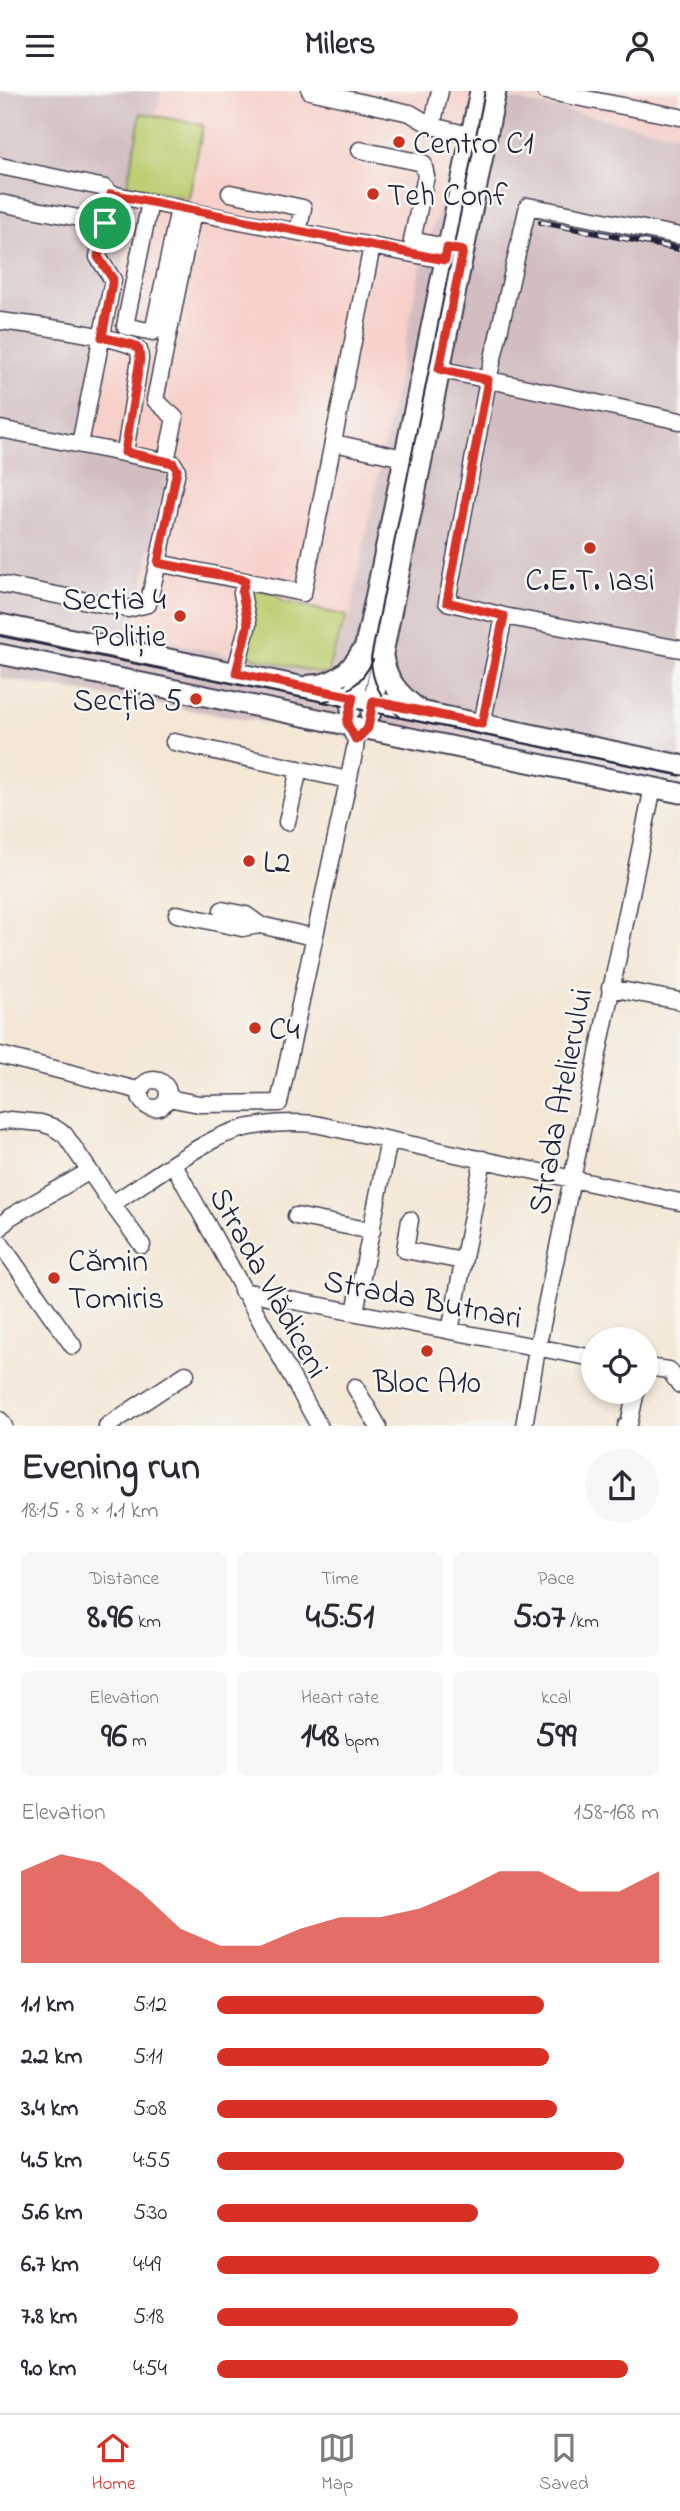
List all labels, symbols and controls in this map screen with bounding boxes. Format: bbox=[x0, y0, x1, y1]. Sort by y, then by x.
text: Milers bbox=[304, 22, 376, 69]
icon: menu bbox=[21, 27, 59, 65]
icon: person bbox=[621, 27, 659, 65]
place label: Centro C1 bbox=[413, 122, 534, 169]
marker: Centro C1 bbox=[391, 134, 407, 150]
place label: Teh Conf bbox=[387, 174, 508, 221]
marker: Teh Conf bbox=[365, 186, 381, 202]
pin bbox=[75, 193, 135, 253]
icon: arrive bbox=[86, 204, 124, 242]
marker: C.E.T. Iasi bbox=[582, 540, 598, 556]
place label: C.E.T. Iasi bbox=[525, 559, 655, 606]
place label: Secția 4 Poliție bbox=[62, 578, 167, 662]
marker: Secția 4 Poliție bbox=[172, 608, 188, 624]
place label: Secția 5 bbox=[73, 679, 182, 726]
marker: Secția 5 bbox=[188, 691, 204, 707]
place label: L2 bbox=[263, 841, 291, 888]
marker: L2 bbox=[241, 853, 257, 869]
street label: Strada Atelierului bbox=[517, 985, 607, 1219]
place label: C4 bbox=[269, 1008, 300, 1055]
marker: C4 bbox=[247, 1020, 263, 1036]
street label: Strada Vlădiceni bbox=[195, 1180, 339, 1388]
place label: Cămin Tomiris bbox=[68, 1240, 164, 1324]
street label: Strada Butnari bbox=[319, 1259, 525, 1344]
marker: Cămin Tomiris bbox=[46, 1270, 62, 1286]
map controls bbox=[581, 1327, 658, 1404]
button: locate bbox=[581, 1327, 658, 1404]
marker: Bloc A10 bbox=[419, 1343, 435, 1359]
place label: Bloc A10 bbox=[372, 1361, 481, 1408]
text: Evening run bbox=[21, 1441, 200, 1497]
button: share bbox=[585, 1449, 659, 1523]
text: 18:15 · 8 × 1.1 km bbox=[21, 1495, 159, 1528]
text: Distance bbox=[89, 1566, 159, 1593]
text: Time bbox=[321, 1566, 359, 1593]
text: Pace bbox=[537, 1566, 575, 1593]
text: 8.96 bbox=[87, 1593, 133, 1644]
text: 45:51 bbox=[306, 1593, 374, 1644]
text: 5:07 bbox=[513, 1593, 565, 1644]
text: km bbox=[133, 1609, 161, 1636]
text: /km bbox=[565, 1609, 599, 1636]
text: Elevation bbox=[89, 1685, 159, 1712]
text: Heart rate bbox=[301, 1685, 379, 1712]
text: kcal bbox=[541, 1685, 571, 1712]
text: 96 bbox=[101, 1712, 127, 1763]
text: 148 bbox=[301, 1712, 339, 1763]
text: 599 bbox=[535, 1712, 577, 1763]
text: m bbox=[127, 1728, 147, 1755]
text: bpm bbox=[339, 1728, 379, 1755]
text: Elevation bbox=[21, 1797, 106, 1830]
text: 158–168 m bbox=[574, 1797, 659, 1830]
text: 1.1 km bbox=[21, 1989, 74, 2022]
text: 5:12 bbox=[133, 1989, 167, 2022]
text: 2.2 km bbox=[21, 2041, 82, 2074]
text: 5:11 bbox=[133, 2041, 163, 2074]
text: 3.4 km bbox=[21, 2093, 78, 2126]
text: 5:08 bbox=[133, 2093, 167, 2126]
text: 4.5 km bbox=[21, 2145, 82, 2178]
text: 4:55 bbox=[133, 2145, 171, 2178]
text: 5.6 km bbox=[21, 2197, 83, 2230]
text: 5:30 bbox=[133, 2197, 168, 2230]
text: 6.7 km bbox=[21, 2249, 79, 2282]
text: 4:49 bbox=[133, 2249, 161, 2282]
text: 7.8 km bbox=[21, 2301, 77, 2334]
text: 5:18 bbox=[133, 2301, 164, 2334]
text: 9.0 km bbox=[21, 2353, 76, 2386]
text: 4:54 bbox=[133, 2353, 167, 2386]
tab: Home bbox=[91, 2429, 136, 2498]
tab: Map bbox=[318, 2429, 356, 2498]
tab: Saved bbox=[539, 2429, 589, 2498]

